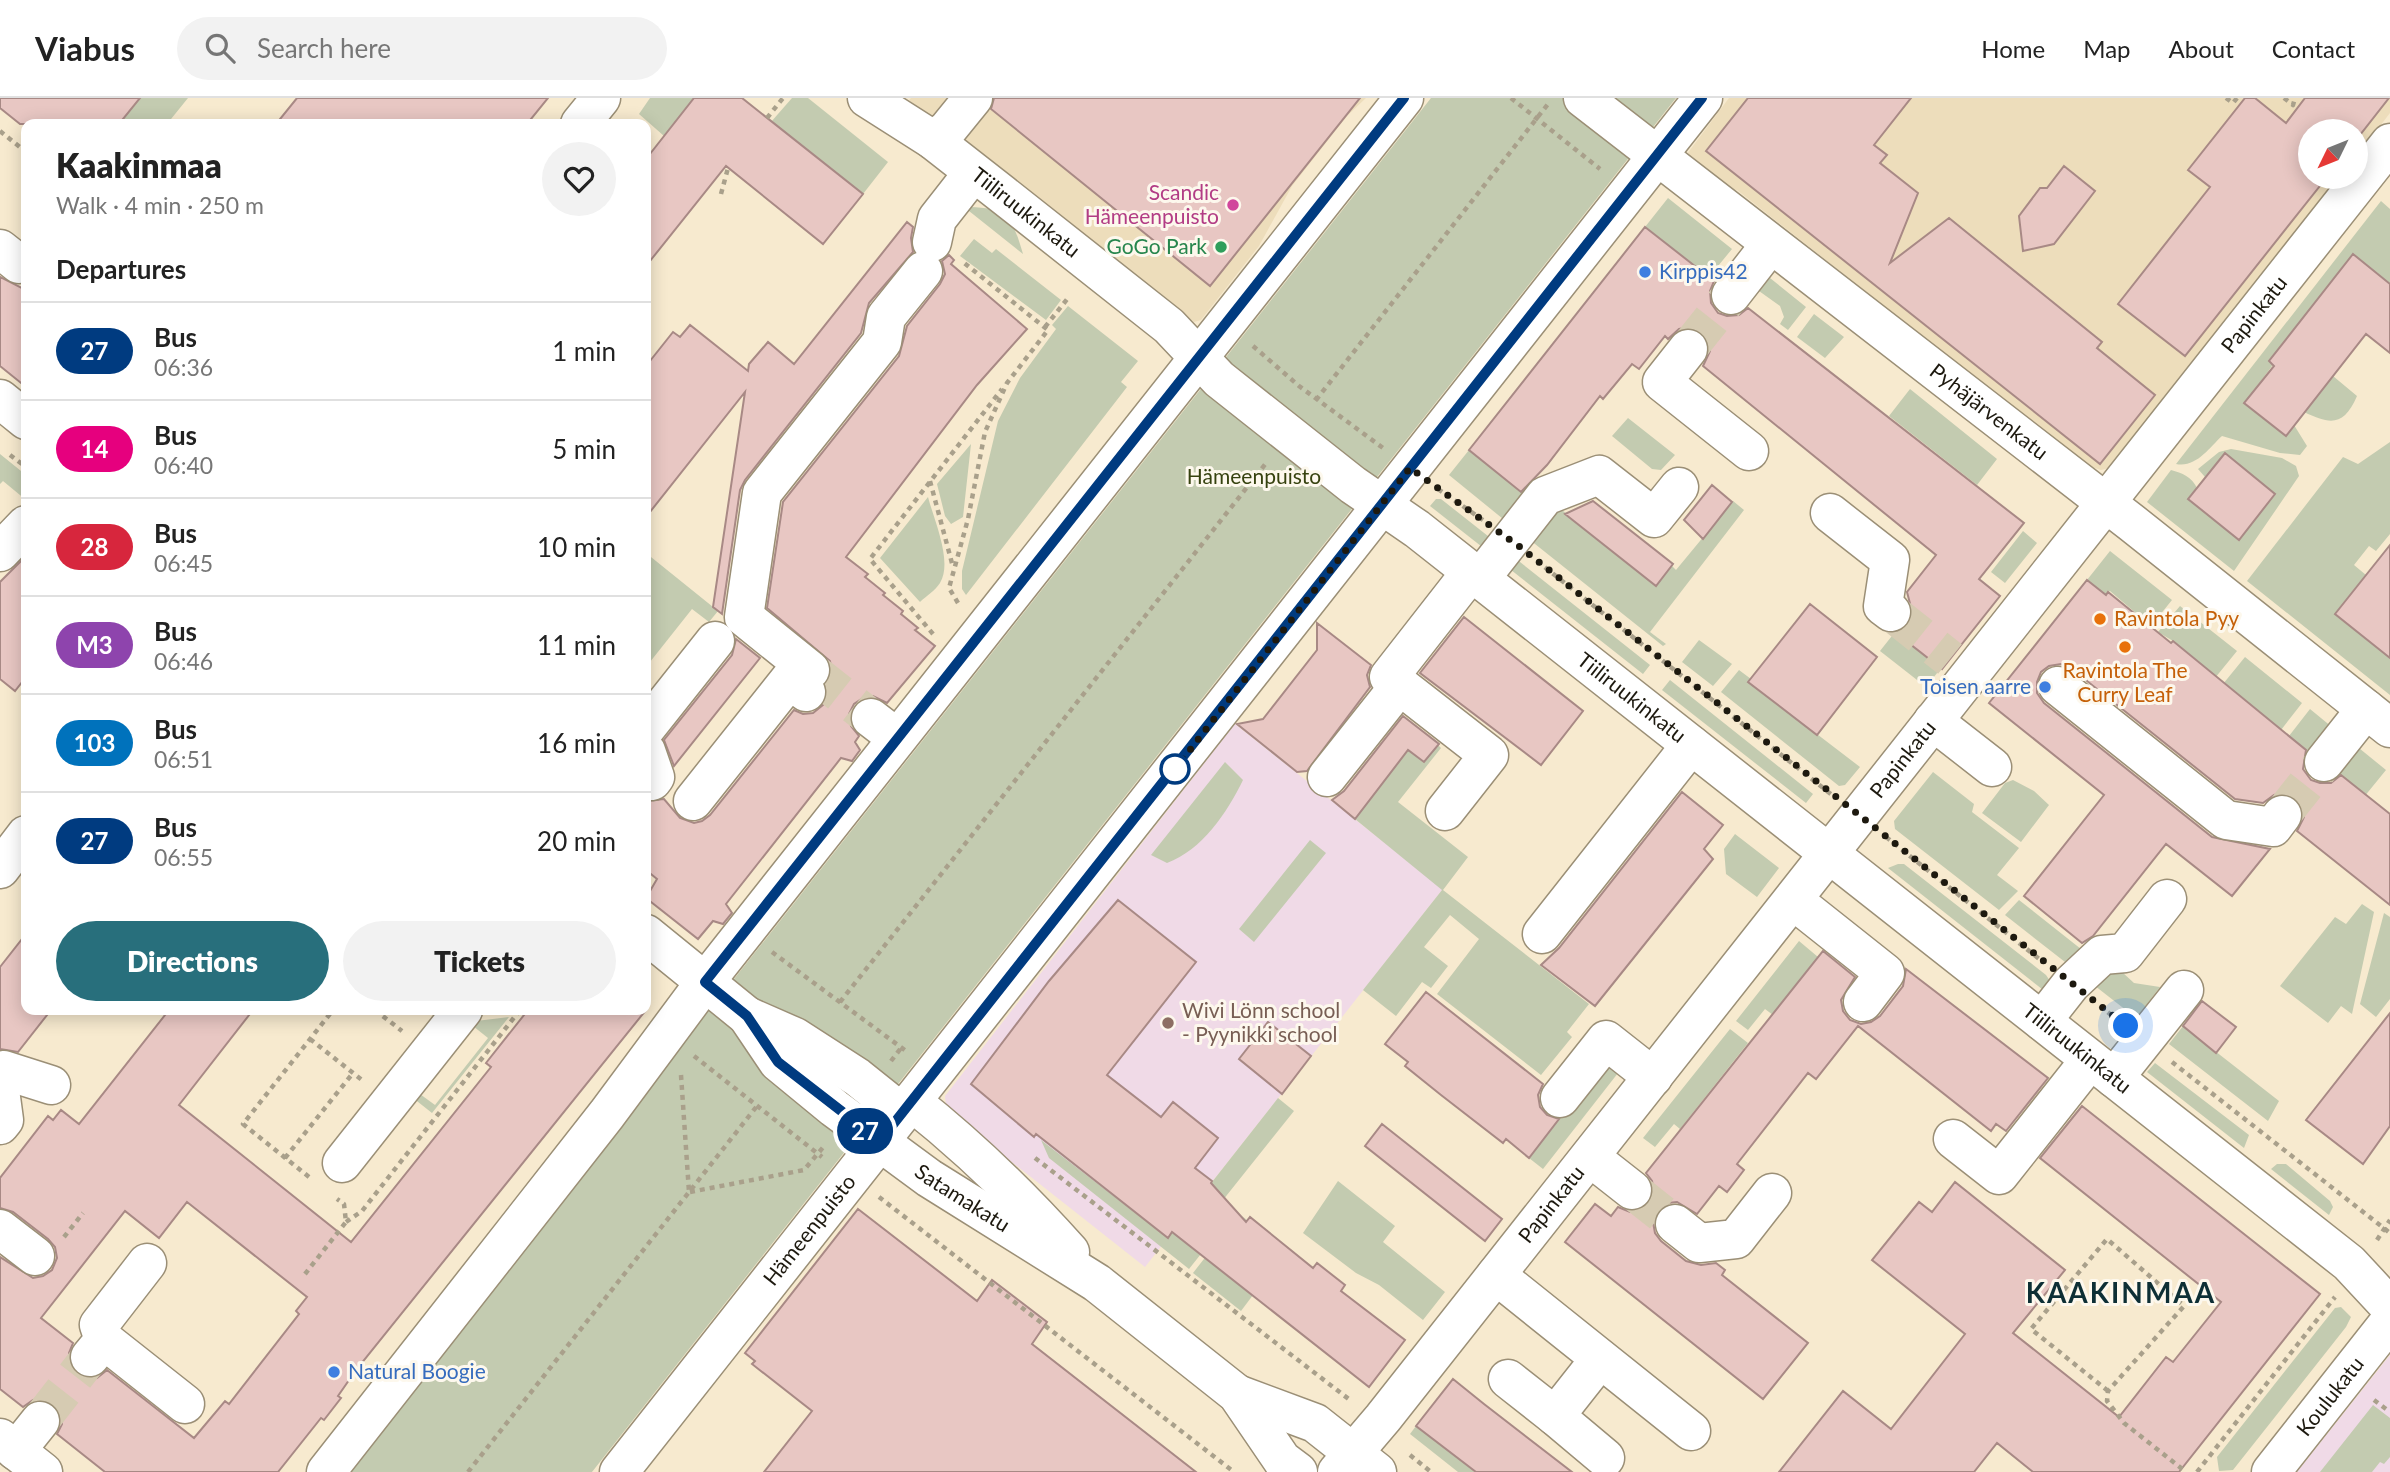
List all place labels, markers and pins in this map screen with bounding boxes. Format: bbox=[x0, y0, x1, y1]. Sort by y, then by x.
place label: Scandic Hämeenpuisto bbox=[1085, 179, 1219, 228]
marker: Scandic Hämeenpuisto bbox=[1225, 197, 1241, 213]
place label: GoGo Park bbox=[1107, 233, 1207, 258]
marker: GoGo Park bbox=[1213, 239, 1229, 255]
place label: Kirppis42 bbox=[1659, 258, 1748, 283]
marker: Kirppis42 bbox=[1637, 264, 1653, 280]
place label: Ravintola Pyy bbox=[2114, 605, 2239, 630]
marker: Ravintola Pyy bbox=[2092, 611, 2108, 627]
marker: Ravintola The Curry Leaf bbox=[2117, 639, 2133, 655]
place label: Ravintola The Curry Leaf bbox=[2062, 657, 2188, 706]
place label: Toisen aarre bbox=[1920, 673, 2031, 698]
marker: Toisen aarre bbox=[2037, 679, 2053, 695]
unlabelled marker bbox=[1160, 754, 1190, 784]
place label: Wivi Lönn school - Pyynikki school bbox=[1182, 997, 1340, 1046]
marker: Wivi Lönn school - Pyynikki school bbox=[1160, 1015, 1176, 1031]
place label: Natural Boogie bbox=[348, 1358, 486, 1383]
marker: Natural Boogie bbox=[326, 1364, 342, 1380]

